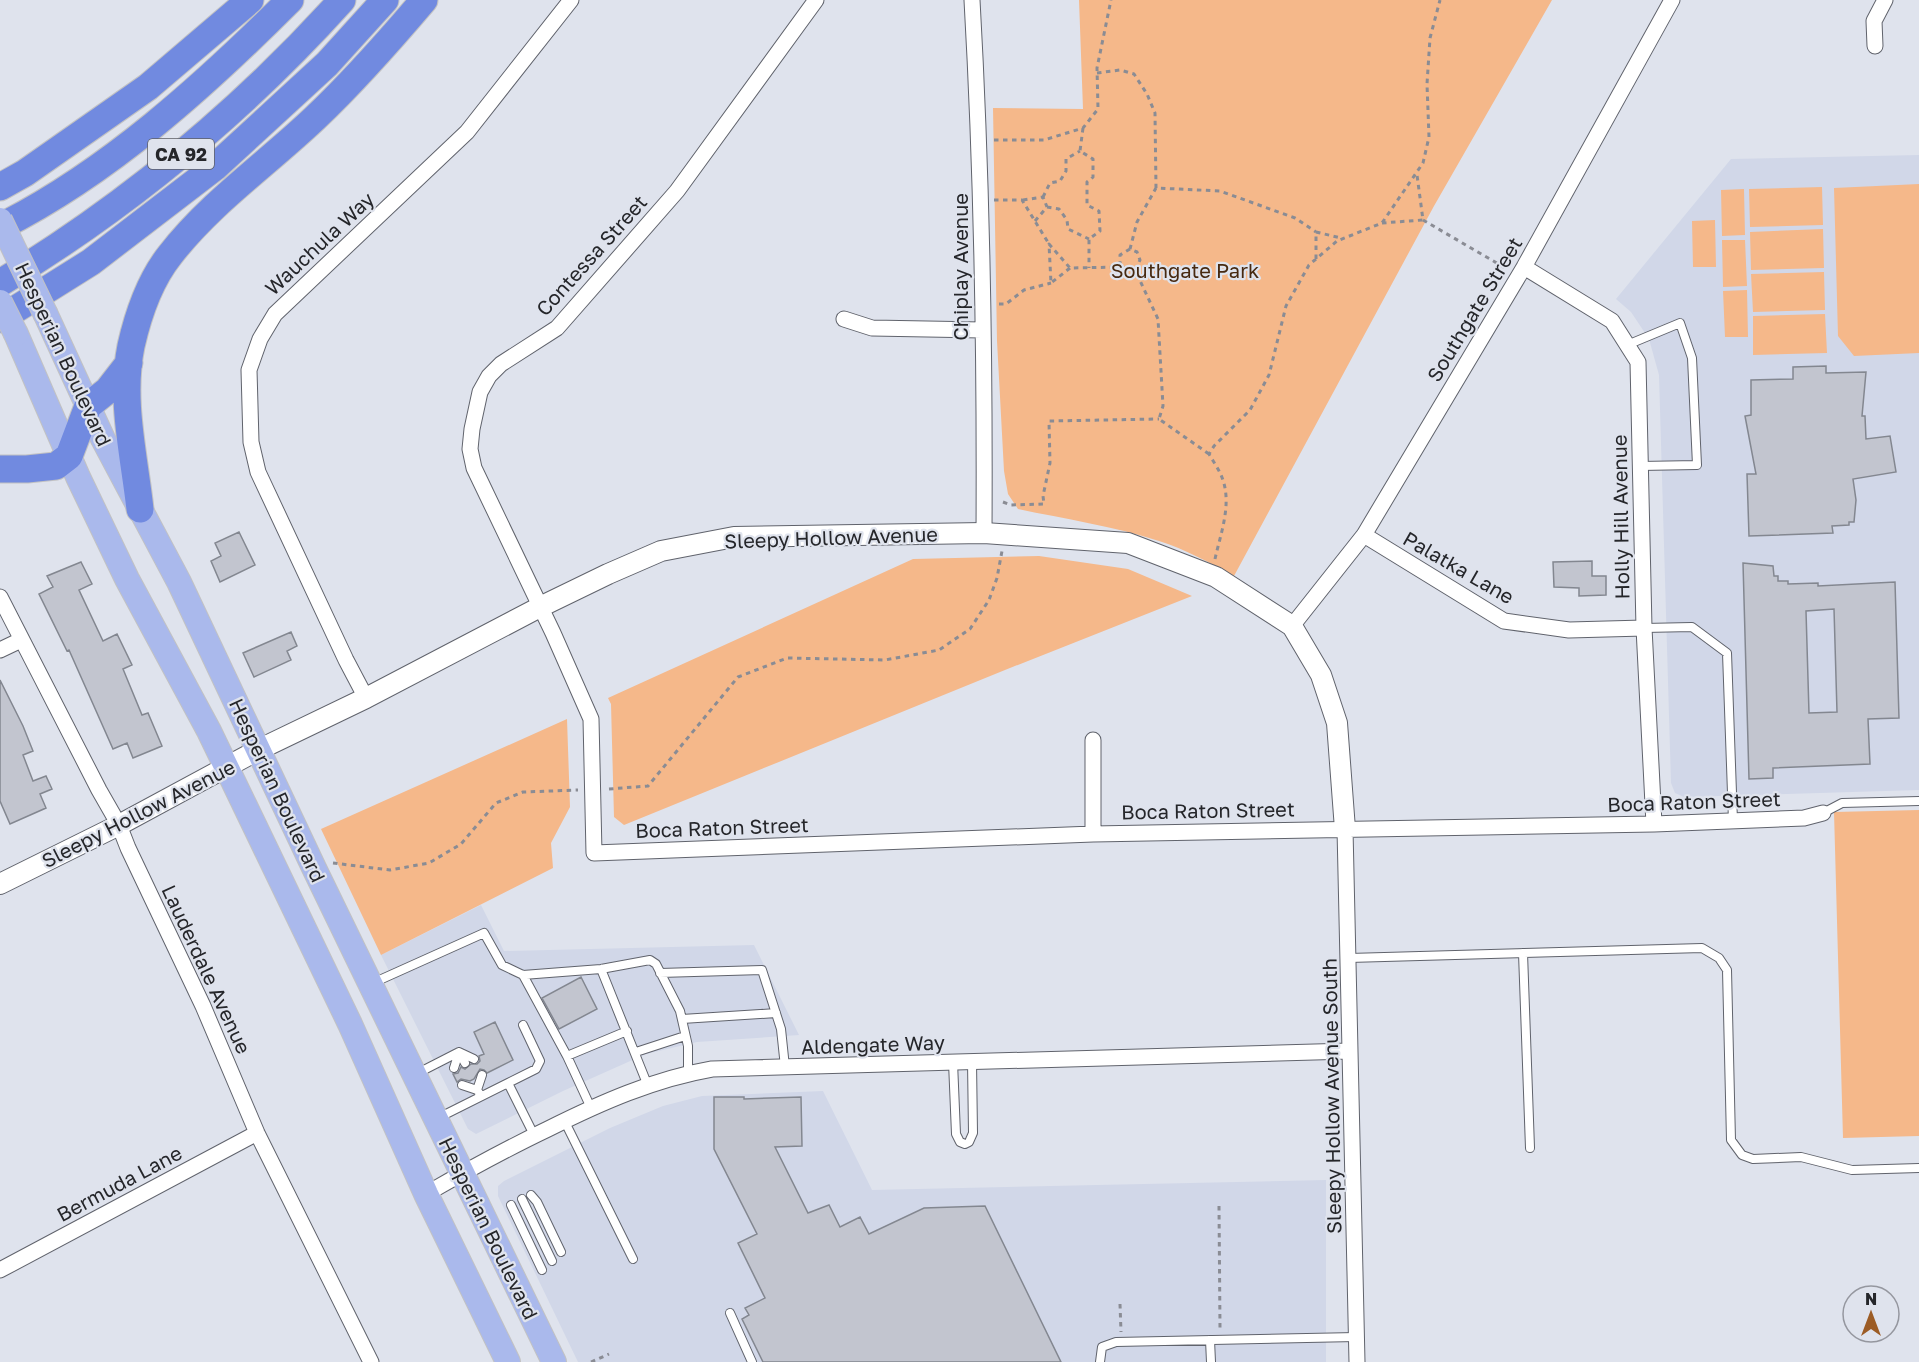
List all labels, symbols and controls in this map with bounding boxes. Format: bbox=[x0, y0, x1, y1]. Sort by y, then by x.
road number: CA 92 bbox=[148, 139, 214, 169]
street label: Wauchula Way bbox=[260, 186, 378, 300]
street label: Contessa Street bbox=[531, 190, 651, 320]
street label: Chiplay Avenue bbox=[948, 193, 972, 341]
street label: Southgate Street bbox=[1421, 232, 1527, 386]
street label: Hesperian Boulevard bbox=[11, 258, 117, 450]
park label: Southgate Park bbox=[1111, 258, 1259, 282]
street label: Holly Hill Avenue bbox=[1607, 434, 1633, 600]
street label: Sleepy Hollow Avenue bbox=[724, 521, 938, 553]
street label: Palatka Lane bbox=[1399, 526, 1519, 608]
street label: Hesperian Boulevard bbox=[225, 694, 331, 886]
street label: Sleepy Hollow Avenue bbox=[37, 754, 239, 872]
street label: Boca Raton Street bbox=[1607, 786, 1781, 816]
street label: Boca Raton Street bbox=[1121, 796, 1295, 824]
street label: Boca Raton Street bbox=[635, 812, 809, 842]
street label: Lauderdale Avenue bbox=[157, 881, 257, 1057]
street label: Sleepy Hollow Avenue South bbox=[1317, 958, 1345, 1234]
street label: Aldengate Way bbox=[801, 1029, 945, 1059]
street label: Hesperian Boulevard bbox=[434, 1133, 544, 1323]
street label: Bermuda Lane bbox=[52, 1140, 186, 1226]
north arrow bbox=[1841, 1284, 1901, 1344]
text: N bbox=[1865, 1289, 1877, 1309]

